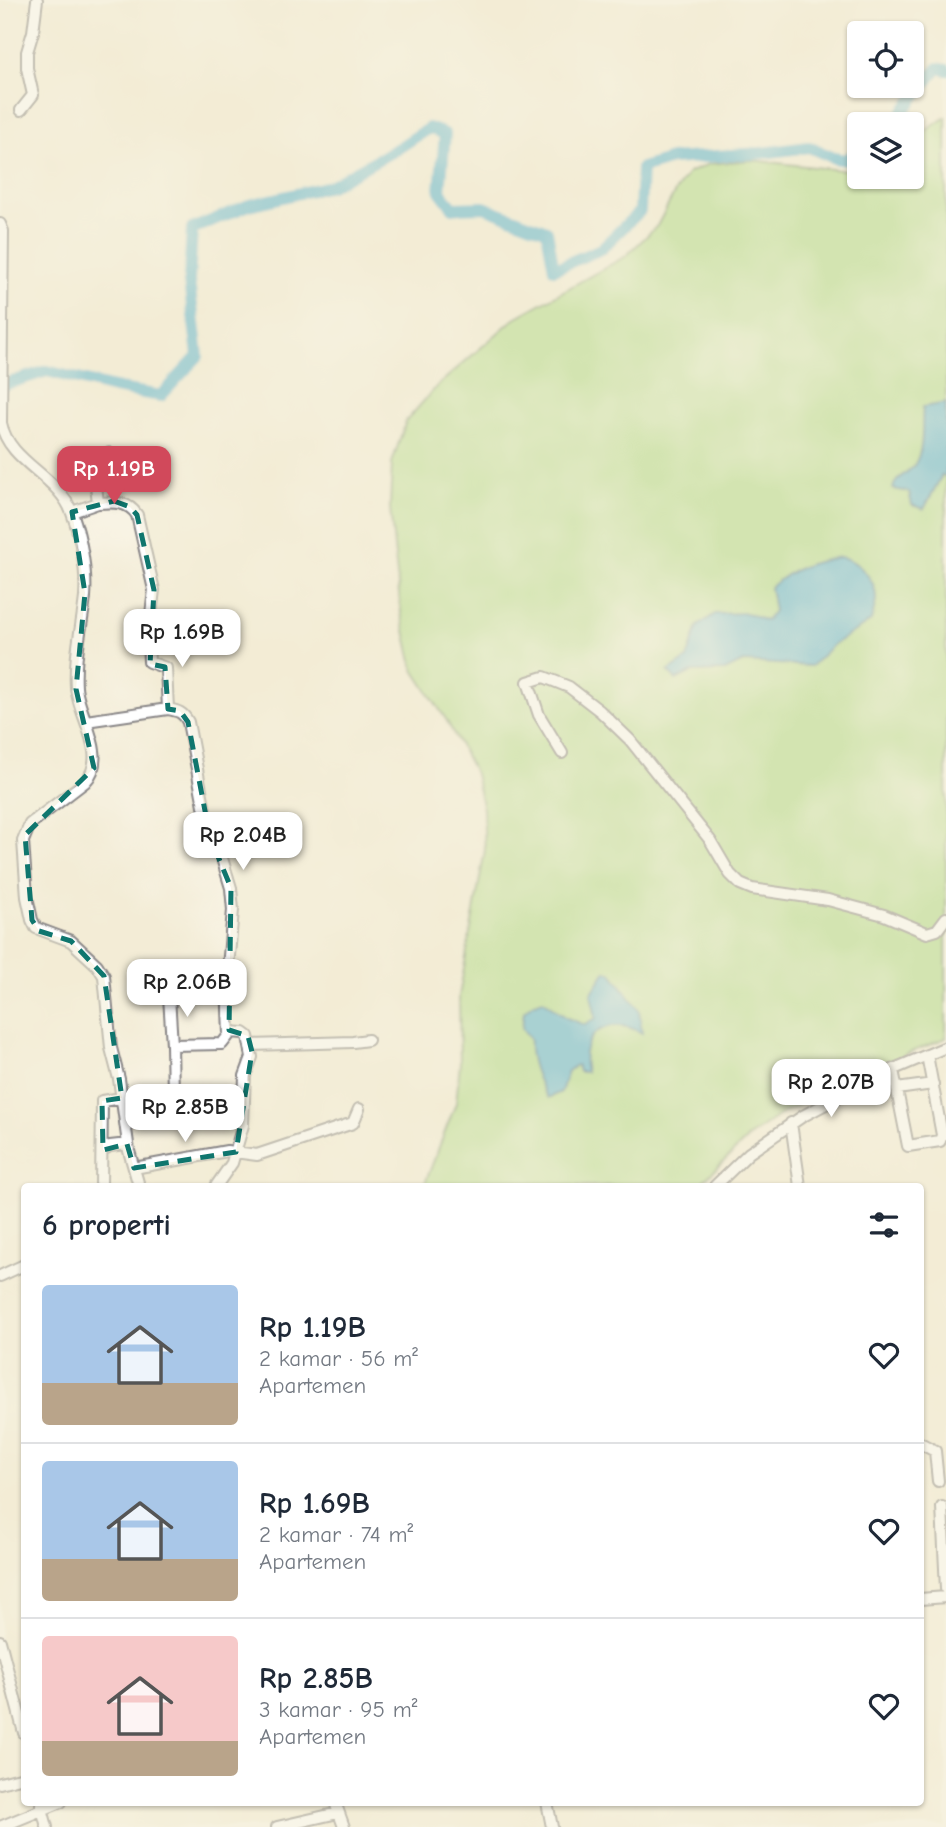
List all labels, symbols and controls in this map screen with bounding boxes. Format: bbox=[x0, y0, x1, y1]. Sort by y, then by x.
map controls bbox=[847, 21, 924, 189]
button: locate bbox=[847, 21, 924, 98]
button: layers bbox=[847, 112, 924, 189]
pin: Rp 1.19B bbox=[42, 447, 186, 506]
text: Rp 1.19B bbox=[73, 455, 155, 482]
pin: Rp 1.69B bbox=[110, 610, 254, 669]
text: Rp 1.69B bbox=[140, 618, 224, 645]
pin: Rp 2.04B bbox=[171, 812, 315, 872]
text: Rp 2.04B bbox=[199, 821, 287, 848]
pin: Rp 2.06B bbox=[115, 960, 259, 1019]
text: Rp 2.06B bbox=[143, 968, 231, 995]
pin: Rp 2.07B bbox=[759, 1060, 903, 1119]
text: Rp 2.07B bbox=[788, 1068, 874, 1095]
pin: Rp 2.85B bbox=[113, 1084, 257, 1144]
text: Rp 2.85B bbox=[141, 1093, 229, 1120]
icon: filters bbox=[865, 1206, 903, 1244]
text: 6 properti bbox=[42, 1208, 171, 1243]
text: Rp 1.19B bbox=[259, 1310, 366, 1345]
icon: home bbox=[98, 1313, 182, 1397]
icon: heart bbox=[865, 1336, 903, 1374]
text: 2 kamar · 56 m² bbox=[259, 1345, 418, 1372]
text: Apartemen bbox=[259, 1372, 366, 1399]
text: Rp 1.69B bbox=[259, 1486, 370, 1521]
icon: home bbox=[98, 1489, 182, 1573]
icon: heart bbox=[865, 1512, 903, 1550]
text: 2 kamar · 74 m² bbox=[259, 1521, 413, 1548]
text: Apartemen bbox=[259, 1548, 366, 1575]
text: Rp 2.85B bbox=[259, 1661, 373, 1696]
icon: home bbox=[98, 1664, 182, 1748]
icon: heart bbox=[865, 1687, 903, 1725]
text: 3 kamar · 95 m² bbox=[259, 1696, 417, 1723]
text: Apartemen bbox=[259, 1723, 366, 1750]

